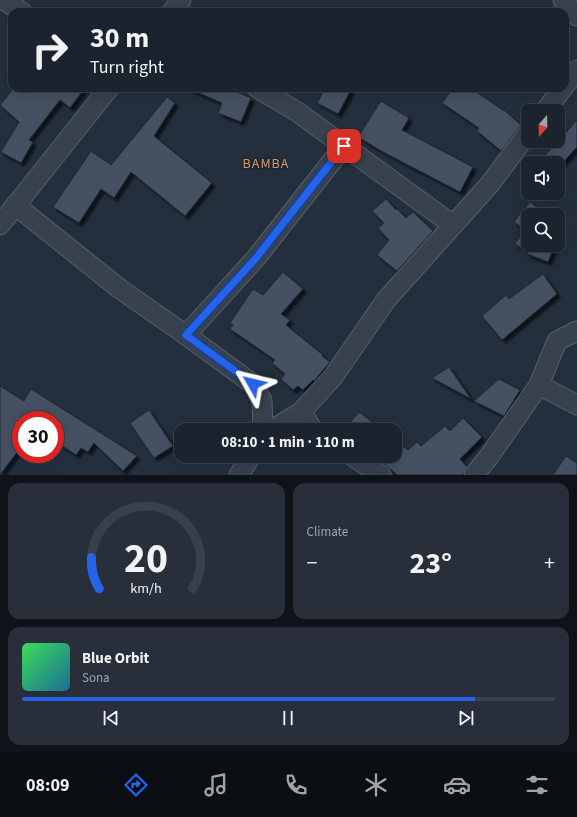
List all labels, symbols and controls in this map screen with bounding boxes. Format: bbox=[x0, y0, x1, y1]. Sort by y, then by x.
text: 30 m bbox=[90, 18, 149, 58]
icon: right bbox=[24, 24, 76, 76]
text: Turn right bbox=[90, 55, 164, 80]
north arrow bbox=[521, 104, 565, 148]
map controls bbox=[521, 104, 565, 252]
pin bbox=[327, 129, 361, 163]
icon: arrive bbox=[333, 135, 355, 157]
district label: BAMBA bbox=[243, 154, 289, 174]
button: sound bbox=[521, 156, 565, 200]
button: search bbox=[521, 208, 565, 252]
position arrow bbox=[232, 363, 274, 405]
speed limit sign: 30 bbox=[12, 411, 64, 463]
text: 08:10 · 1 min · 110 m bbox=[221, 432, 355, 453]
text: Climate bbox=[307, 523, 348, 541]
text: 20 bbox=[124, 529, 168, 589]
text: 23° bbox=[409, 542, 452, 585]
text: − bbox=[307, 547, 317, 579]
text: + bbox=[544, 547, 555, 579]
text: km/h bbox=[130, 578, 162, 599]
text: Blue Orbit bbox=[82, 648, 149, 669]
text: Sona bbox=[82, 669, 110, 687]
icon: previous bbox=[100, 707, 122, 729]
icon: pause bbox=[277, 707, 299, 729]
icon: next bbox=[455, 707, 477, 729]
icon: directions bbox=[122, 771, 150, 799]
icon: music bbox=[202, 771, 230, 799]
icon: phone bbox=[282, 771, 310, 799]
icon: climate bbox=[362, 771, 390, 799]
icon: car bbox=[443, 771, 471, 799]
icon: filters bbox=[523, 771, 551, 799]
text: 08:09 bbox=[26, 773, 70, 798]

